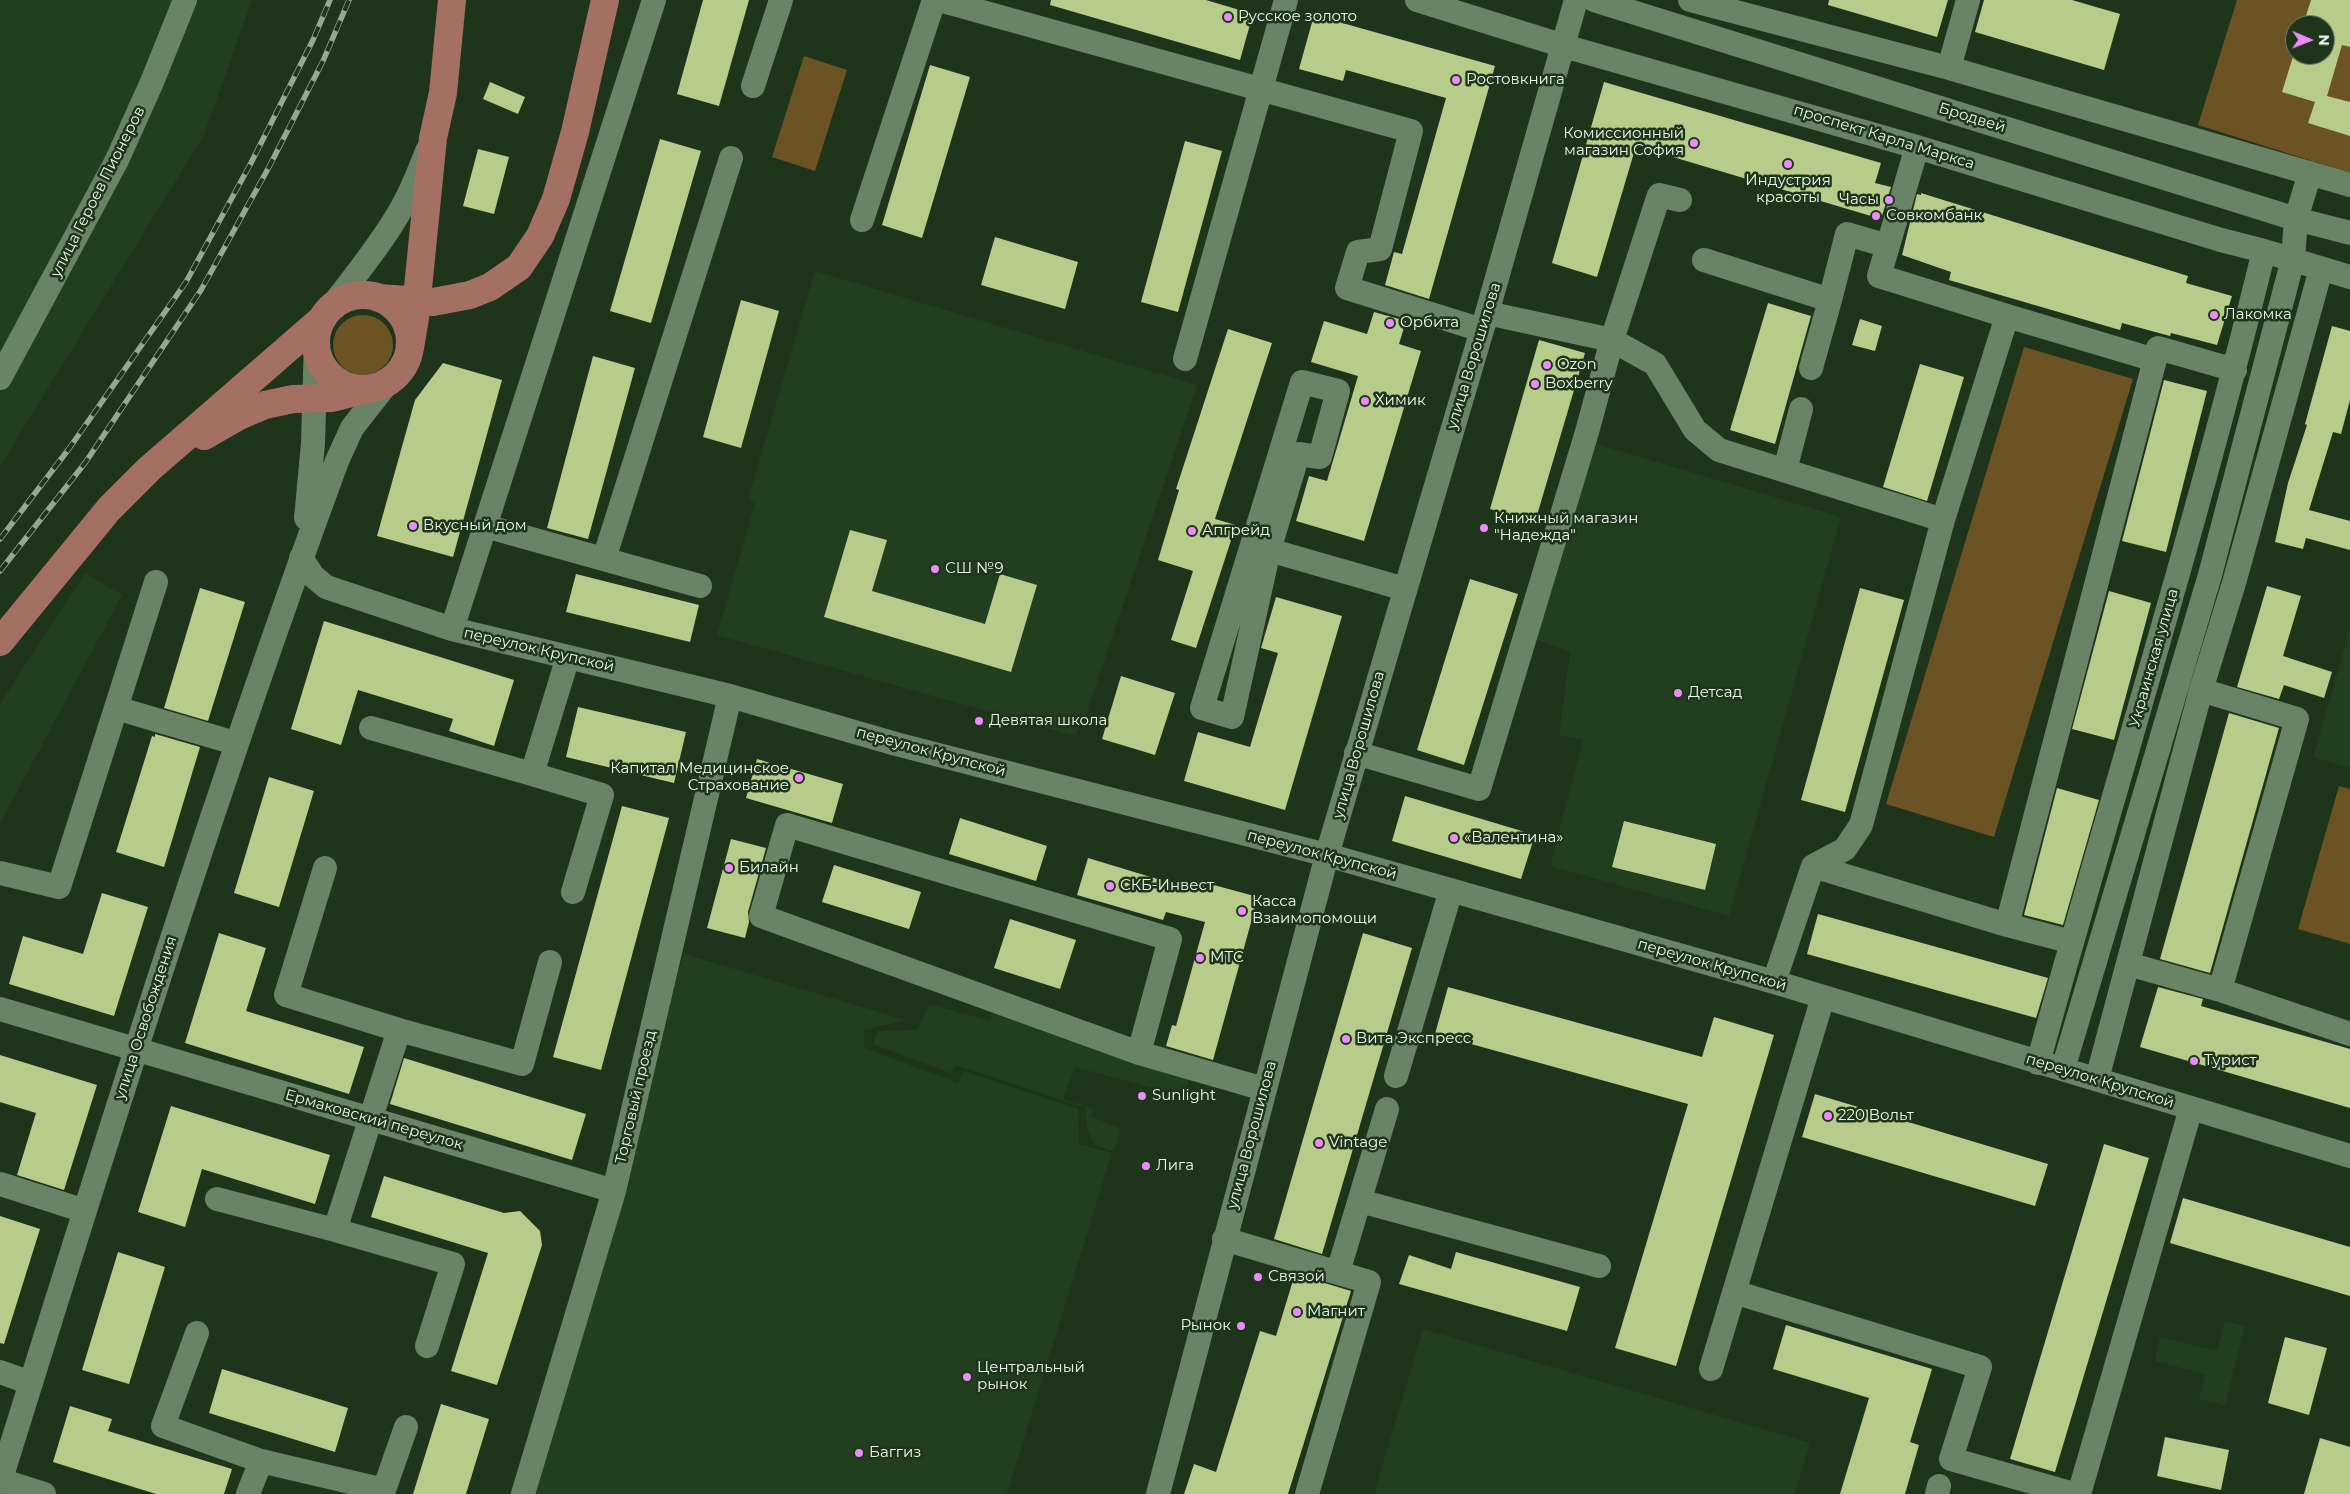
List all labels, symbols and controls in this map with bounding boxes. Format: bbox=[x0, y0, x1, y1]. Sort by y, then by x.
place label: Русское золото bbox=[1238, 8, 1357, 26]
marker: Русское золото bbox=[1222, 11, 1234, 23]
north arrow bbox=[2285, 15, 2335, 65]
text: N bbox=[2315, 34, 2333, 46]
place label: Ростовкнига bbox=[1466, 71, 1565, 89]
marker: Ростовкнига bbox=[1450, 74, 1462, 86]
street label: Бродвей bbox=[1936, 99, 2008, 137]
street label: проспект Карла Маркса bbox=[1792, 101, 1976, 173]
street label: улица Героев Пионеров bbox=[47, 103, 149, 281]
place label: Комиссионный магазин София bbox=[1563, 125, 1684, 160]
marker: Комиссионный магазин София bbox=[1688, 137, 1700, 149]
marker: Индустрия красоты bbox=[1782, 158, 1794, 170]
place label: Индустрия красоты bbox=[1745, 172, 1831, 207]
place label: Часы bbox=[1839, 191, 1879, 209]
marker: Часы bbox=[1883, 194, 1895, 206]
place label: Совкомбанк bbox=[1886, 207, 1982, 225]
marker: Совкомбанк bbox=[1870, 210, 1882, 222]
street label: улица Ворошилова bbox=[1443, 280, 1505, 432]
place label: Лакомка bbox=[2224, 306, 2292, 324]
marker: Лакомка bbox=[2208, 309, 2220, 321]
place label: Орбита bbox=[1400, 314, 1459, 332]
marker: Орбита bbox=[1384, 317, 1396, 329]
place label: Ozon bbox=[1557, 356, 1597, 374]
marker: Ozon bbox=[1541, 359, 1553, 371]
place label: Boxberry bbox=[1545, 375, 1613, 393]
marker: Boxberry bbox=[1529, 378, 1541, 390]
place label: Химик bbox=[1375, 392, 1426, 410]
marker: Химик bbox=[1359, 395, 1371, 407]
place label: Книжный магазин "Надежда" bbox=[1494, 510, 1638, 545]
place label: Вкусный дом bbox=[423, 517, 527, 535]
marker: Вкусный дом bbox=[407, 520, 419, 532]
place label: Апгрейд bbox=[1202, 522, 1270, 540]
marker: Книжный магазин "Надежда" bbox=[1478, 522, 1490, 534]
marker: Апгрейд bbox=[1186, 525, 1198, 537]
place label: СШ №9 bbox=[945, 560, 1004, 578]
marker: СШ №9 bbox=[929, 563, 941, 575]
street label: Украинская улица bbox=[2126, 587, 2182, 729]
street label: переулок Крупской bbox=[462, 624, 616, 676]
street label: улица Ворошилова bbox=[1329, 669, 1389, 821]
place label: Детсад bbox=[1688, 684, 1742, 702]
marker: Детсад bbox=[1672, 687, 1684, 699]
place label: Девятая школа bbox=[989, 712, 1107, 730]
marker: Девятая школа bbox=[973, 715, 985, 727]
street label: переулок Крупской bbox=[854, 723, 1008, 781]
place label: Капитал Медицинское Страхование bbox=[610, 760, 789, 795]
marker: Капитал Медицинское Страхование bbox=[793, 772, 805, 784]
street label: переулок Крупской bbox=[1245, 826, 1399, 884]
place label: «Валентина» bbox=[1464, 829, 1563, 847]
marker: «Валентина» bbox=[1448, 832, 1460, 844]
place label: Билайн bbox=[739, 859, 799, 877]
marker: Билайн bbox=[723, 862, 735, 874]
place label: СКБ-Инвест bbox=[1120, 877, 1214, 895]
marker: СКБ-Инвест bbox=[1104, 880, 1116, 892]
place label: Касса Взаимопомощи bbox=[1252, 893, 1377, 928]
marker: Касса Взаимопомощи bbox=[1236, 905, 1248, 917]
street label: улица Освобождения bbox=[111, 934, 181, 1102]
street label: переулок Крупской bbox=[1635, 935, 1789, 995]
place label: МТС bbox=[1210, 949, 1244, 967]
marker: МТС bbox=[1194, 952, 1206, 964]
street label: Торговый проезд bbox=[612, 1029, 660, 1165]
place label: Вита Экспресс bbox=[1356, 1030, 1471, 1048]
marker: Вита Экспресс bbox=[1340, 1033, 1352, 1045]
street label: переулок Крупской bbox=[2024, 1050, 2176, 1112]
place label: Турист bbox=[2204, 1052, 2257, 1070]
marker: Турист bbox=[2188, 1055, 2200, 1067]
street label: улица Ворошилова bbox=[1224, 1059, 1280, 1211]
street label: Ермаковский переулок bbox=[283, 1086, 465, 1154]
place label: Sunlight bbox=[1152, 1087, 1216, 1105]
marker: Sunlight bbox=[1136, 1090, 1148, 1102]
place label: 220 Вольт bbox=[1838, 1107, 1914, 1125]
marker: 220 Вольт bbox=[1822, 1110, 1834, 1122]
place label: Vintage bbox=[1329, 1134, 1387, 1152]
marker: Vintage bbox=[1313, 1137, 1325, 1149]
place label: Лига bbox=[1156, 1157, 1194, 1175]
marker: Лига bbox=[1140, 1160, 1152, 1172]
place label: Связой bbox=[1268, 1268, 1325, 1286]
marker: Связой bbox=[1252, 1271, 1264, 1283]
place label: Магнит bbox=[1307, 1303, 1365, 1321]
marker: Магнит bbox=[1291, 1306, 1303, 1318]
place label: Рынок bbox=[1181, 1317, 1231, 1335]
marker: Рынок bbox=[1235, 1320, 1247, 1332]
place label: Центральный рынок bbox=[977, 1359, 1085, 1394]
marker: Центральный рынок bbox=[961, 1371, 973, 1383]
place label: Баггиз bbox=[869, 1444, 921, 1462]
marker: Баггиз bbox=[853, 1447, 865, 1459]

